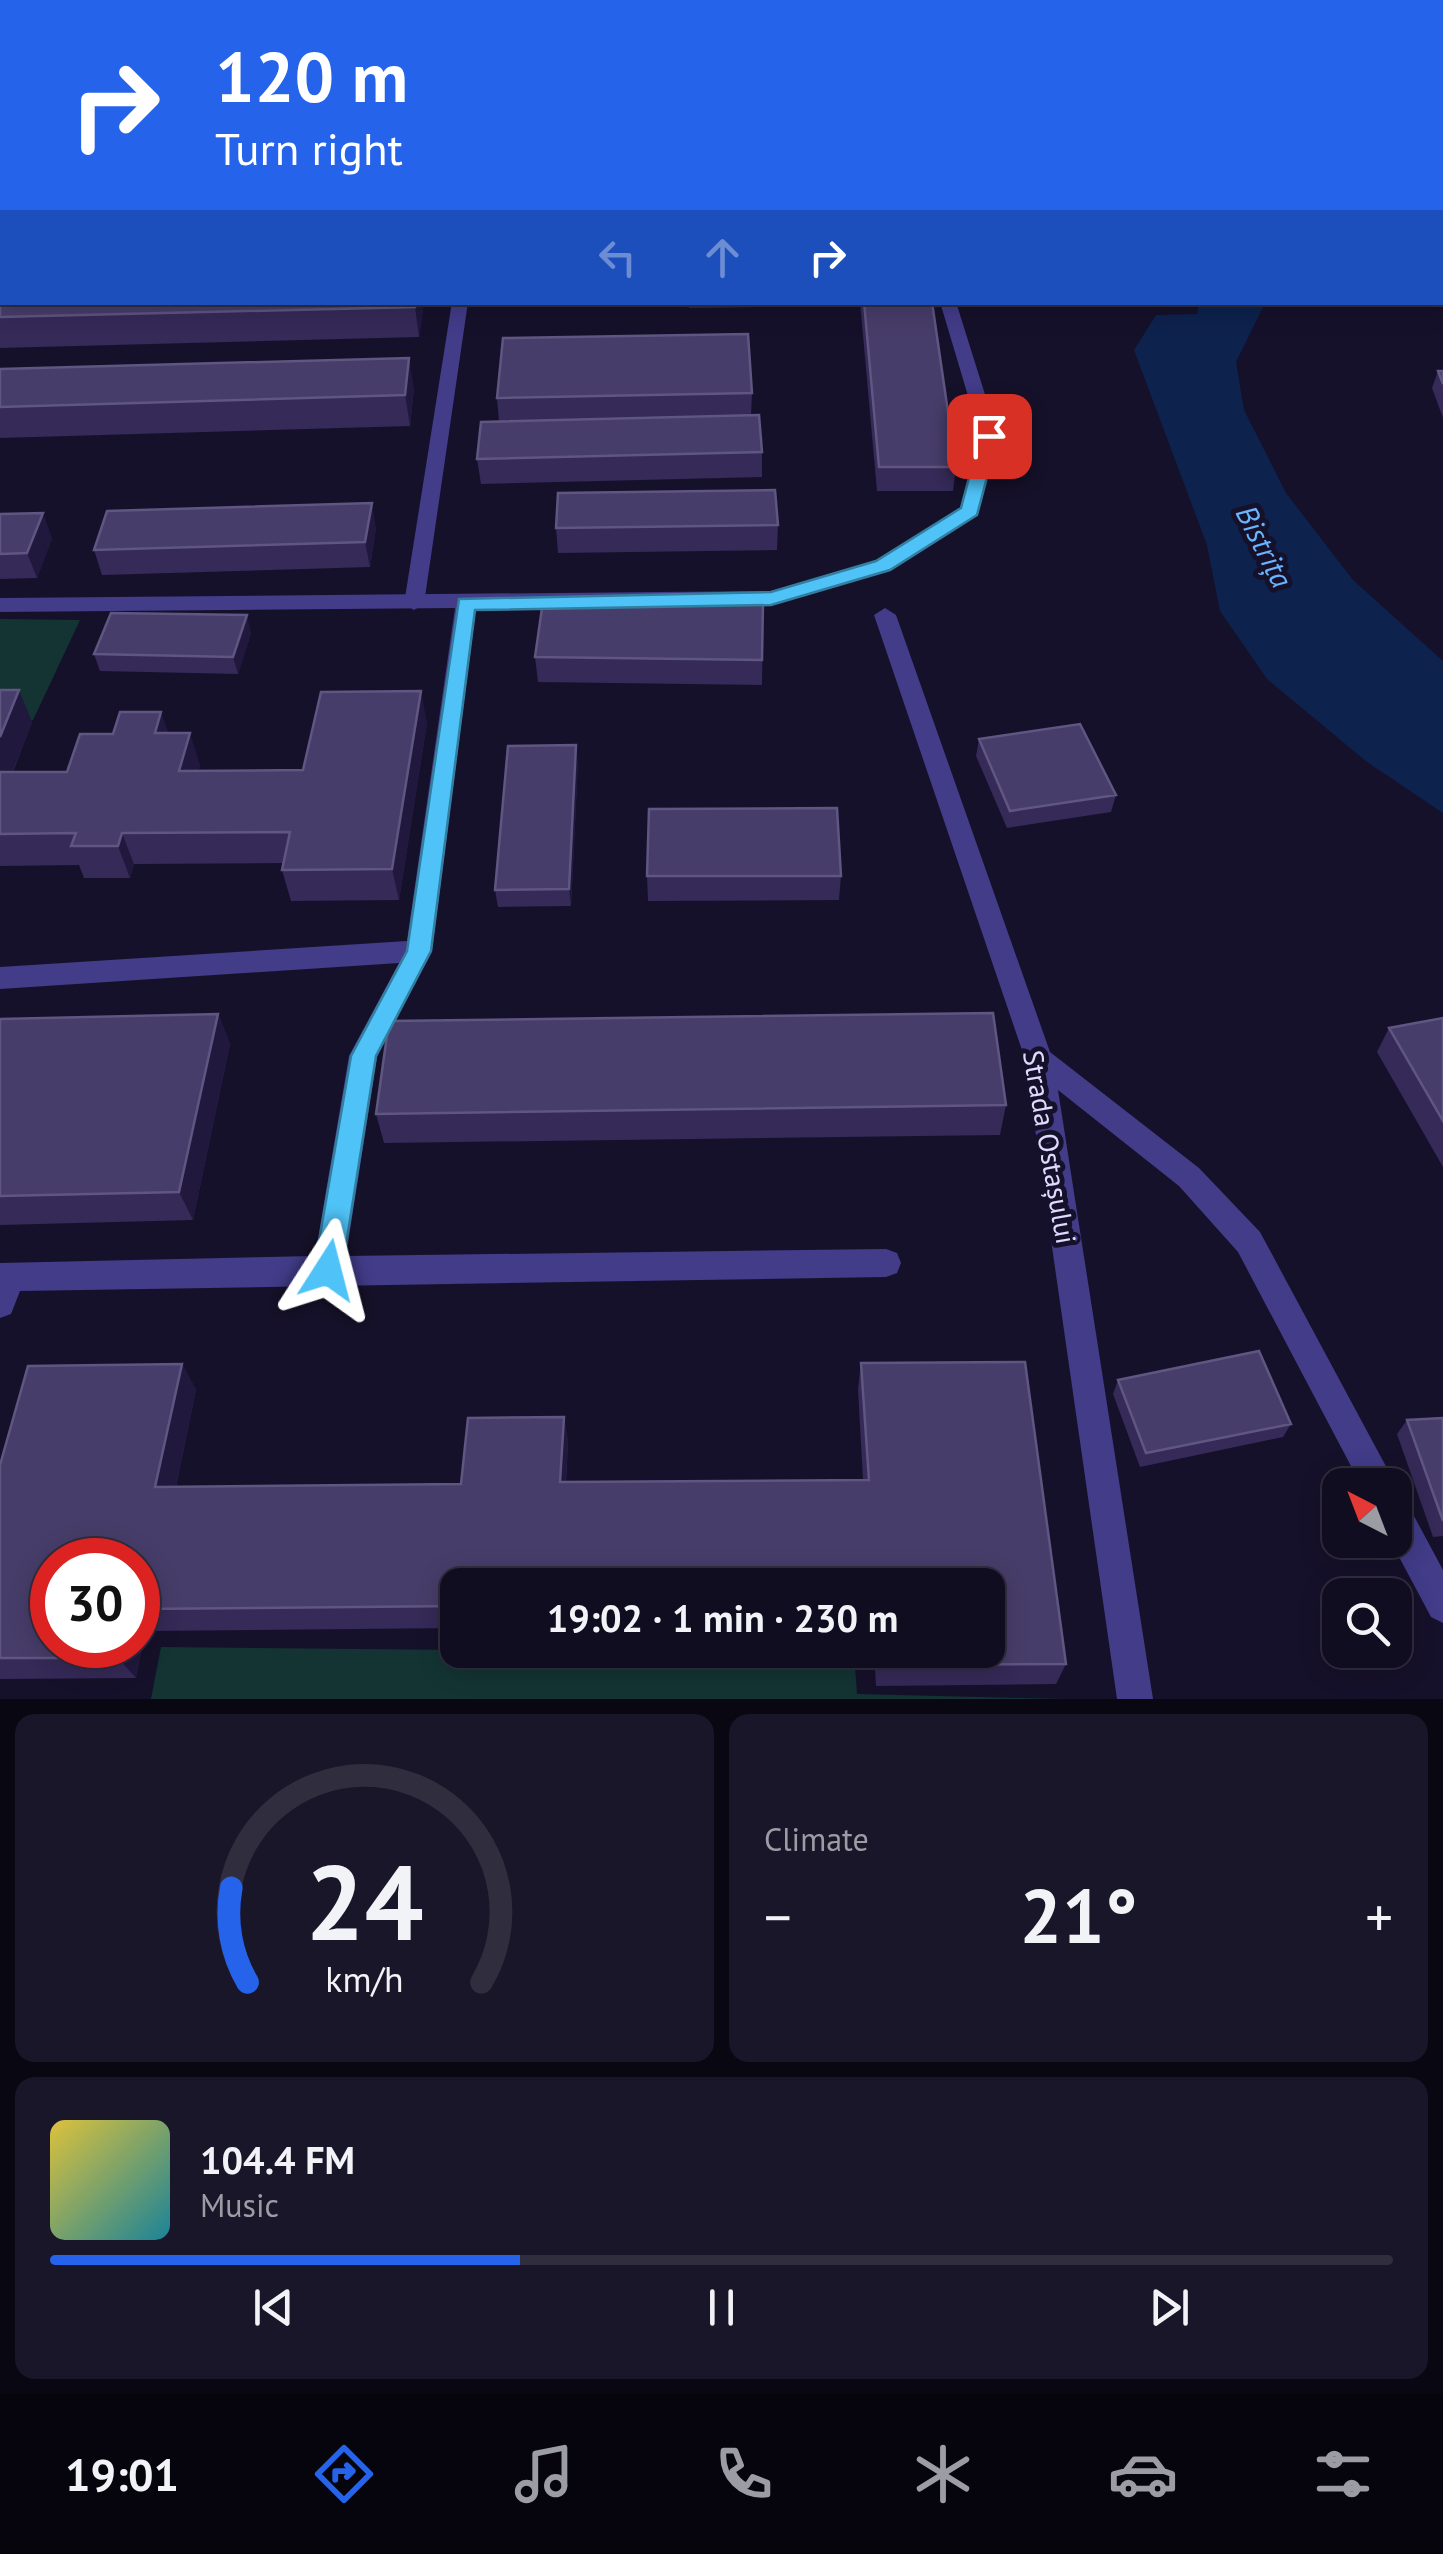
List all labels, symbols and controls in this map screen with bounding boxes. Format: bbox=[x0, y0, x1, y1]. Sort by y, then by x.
text: 120 m bbox=[215, 31, 408, 121]
icon: right bbox=[50, 40, 180, 170]
text: Turn right bbox=[215, 119, 403, 177]
icon: left bbox=[590, 230, 645, 285]
icon: ahead bbox=[695, 230, 750, 285]
icon: right bbox=[800, 230, 855, 285]
pin bbox=[947, 394, 1032, 479]
icon: arrive bbox=[962, 409, 1017, 464]
water label: Bistrița bbox=[1228, 498, 1302, 594]
street label: Strada Ostașului bbox=[1015, 1047, 1085, 1247]
position arrow bbox=[276, 1218, 380, 1322]
north arrow bbox=[1322, 1468, 1412, 1558]
map controls bbox=[1322, 1468, 1412, 1668]
speed limit sign: 30 bbox=[30, 1538, 160, 1668]
button: search bbox=[1322, 1578, 1412, 1668]
text: 19:02 · 1 min · 230 m bbox=[547, 1593, 898, 1642]
text: Climate bbox=[764, 1818, 869, 1860]
text: 24 bbox=[306, 1834, 423, 1969]
text: 21° bbox=[1020, 1867, 1137, 1964]
text: − bbox=[764, 1881, 792, 1952]
text: + bbox=[1365, 1881, 1393, 1952]
text: km/h bbox=[325, 1956, 404, 2002]
text: 104.4 FM bbox=[200, 2135, 355, 2184]
text: Music bbox=[200, 2184, 279, 2226]
icon: previous bbox=[246, 2280, 301, 2335]
icon: pause bbox=[694, 2280, 749, 2335]
icon: next bbox=[1142, 2280, 1197, 2335]
icon: directions bbox=[309, 2439, 379, 2509]
icon: music bbox=[509, 2439, 579, 2509]
icon: phone bbox=[709, 2439, 779, 2509]
icon: climate bbox=[908, 2439, 978, 2509]
icon: car bbox=[1108, 2439, 1178, 2509]
icon: filters bbox=[1308, 2439, 1378, 2509]
text: 19:01 bbox=[65, 2445, 179, 2503]

